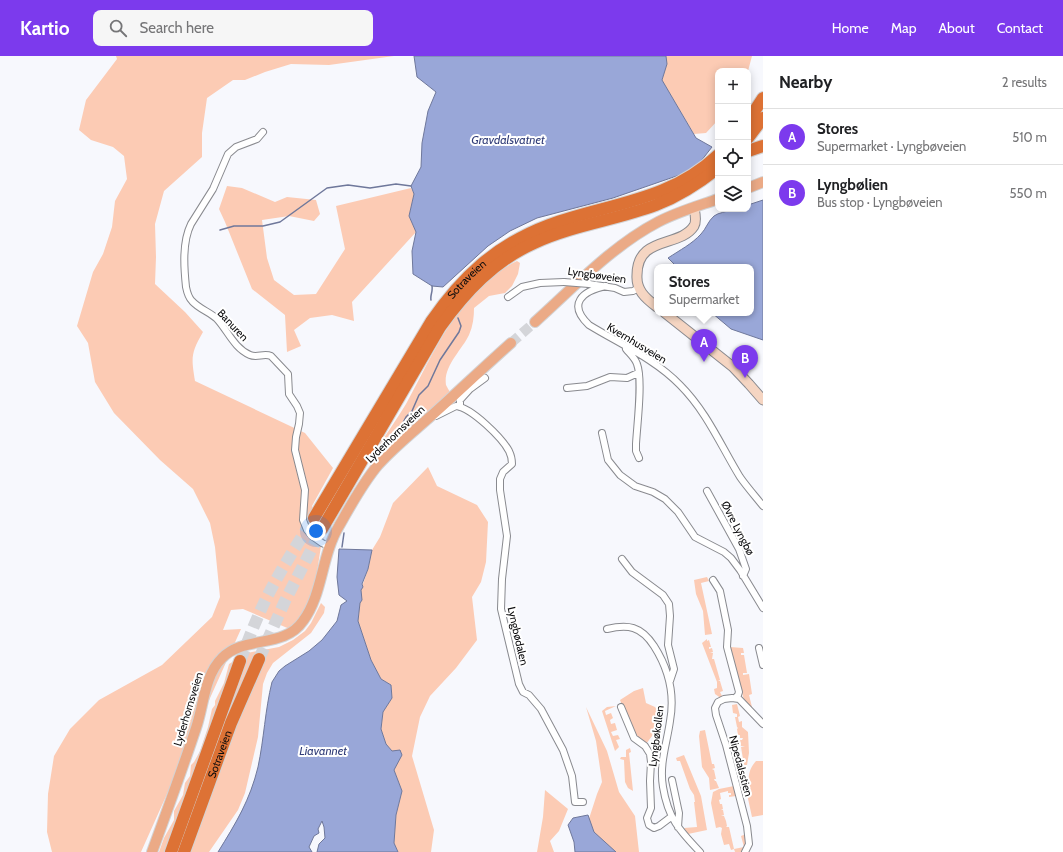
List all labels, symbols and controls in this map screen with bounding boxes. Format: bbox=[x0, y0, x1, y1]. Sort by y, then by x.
search box bbox=[93, 10, 373, 46]
text: Kartio bbox=[20, 17, 69, 40]
icon: search bbox=[107, 17, 129, 39]
text: Search here bbox=[139, 19, 214, 37]
text: Home bbox=[832, 19, 869, 37]
text: Map bbox=[891, 19, 916, 37]
text: About bbox=[938, 19, 975, 37]
text: Contact bbox=[997, 19, 1043, 37]
map controls bbox=[715, 68, 751, 212]
button: + bbox=[715, 68, 751, 104]
text: Nearby bbox=[779, 72, 832, 92]
text: 2 results bbox=[1002, 74, 1047, 90]
button: − bbox=[715, 104, 751, 140]
text: Stores bbox=[817, 120, 858, 138]
text: A bbox=[788, 129, 796, 145]
text: 510 m bbox=[1012, 129, 1047, 145]
water label: Gravdalsvatnet bbox=[471, 132, 545, 147]
text: Supermarket · Lyngbøveien bbox=[817, 138, 966, 154]
button: locate bbox=[715, 140, 751, 176]
button: layers bbox=[715, 176, 751, 212]
text: Lyngbølien bbox=[817, 176, 888, 194]
text: B bbox=[788, 185, 796, 201]
text: 550 m bbox=[1010, 185, 1047, 201]
text: Bus stop · Lyngbøveien bbox=[817, 194, 943, 210]
street label: Sotraveien bbox=[444, 257, 489, 302]
street label: Lyngbøveien bbox=[567, 264, 627, 286]
popup bbox=[654, 264, 754, 316]
text: Stores bbox=[669, 273, 710, 291]
text: Supermarket bbox=[669, 291, 739, 307]
street label: Banuren bbox=[215, 306, 251, 344]
street label: Kvernhusveien bbox=[604, 320, 670, 366]
pin: A bbox=[691, 329, 717, 362]
pin: B bbox=[732, 345, 758, 378]
street label: Lyderhornsveien bbox=[363, 402, 427, 466]
street label: Øvre Lyngbø bbox=[718, 498, 758, 558]
your location bbox=[306, 521, 326, 541]
street label: Lyngbødalen bbox=[504, 605, 532, 667]
street label: Lyderhornsveien bbox=[170, 670, 206, 748]
street label: Lyngbøkollen bbox=[645, 705, 667, 767]
street label: Sotraveien bbox=[205, 729, 235, 780]
street label: Nipedalsstien bbox=[726, 734, 756, 798]
water label: Liavannet bbox=[299, 743, 347, 758]

